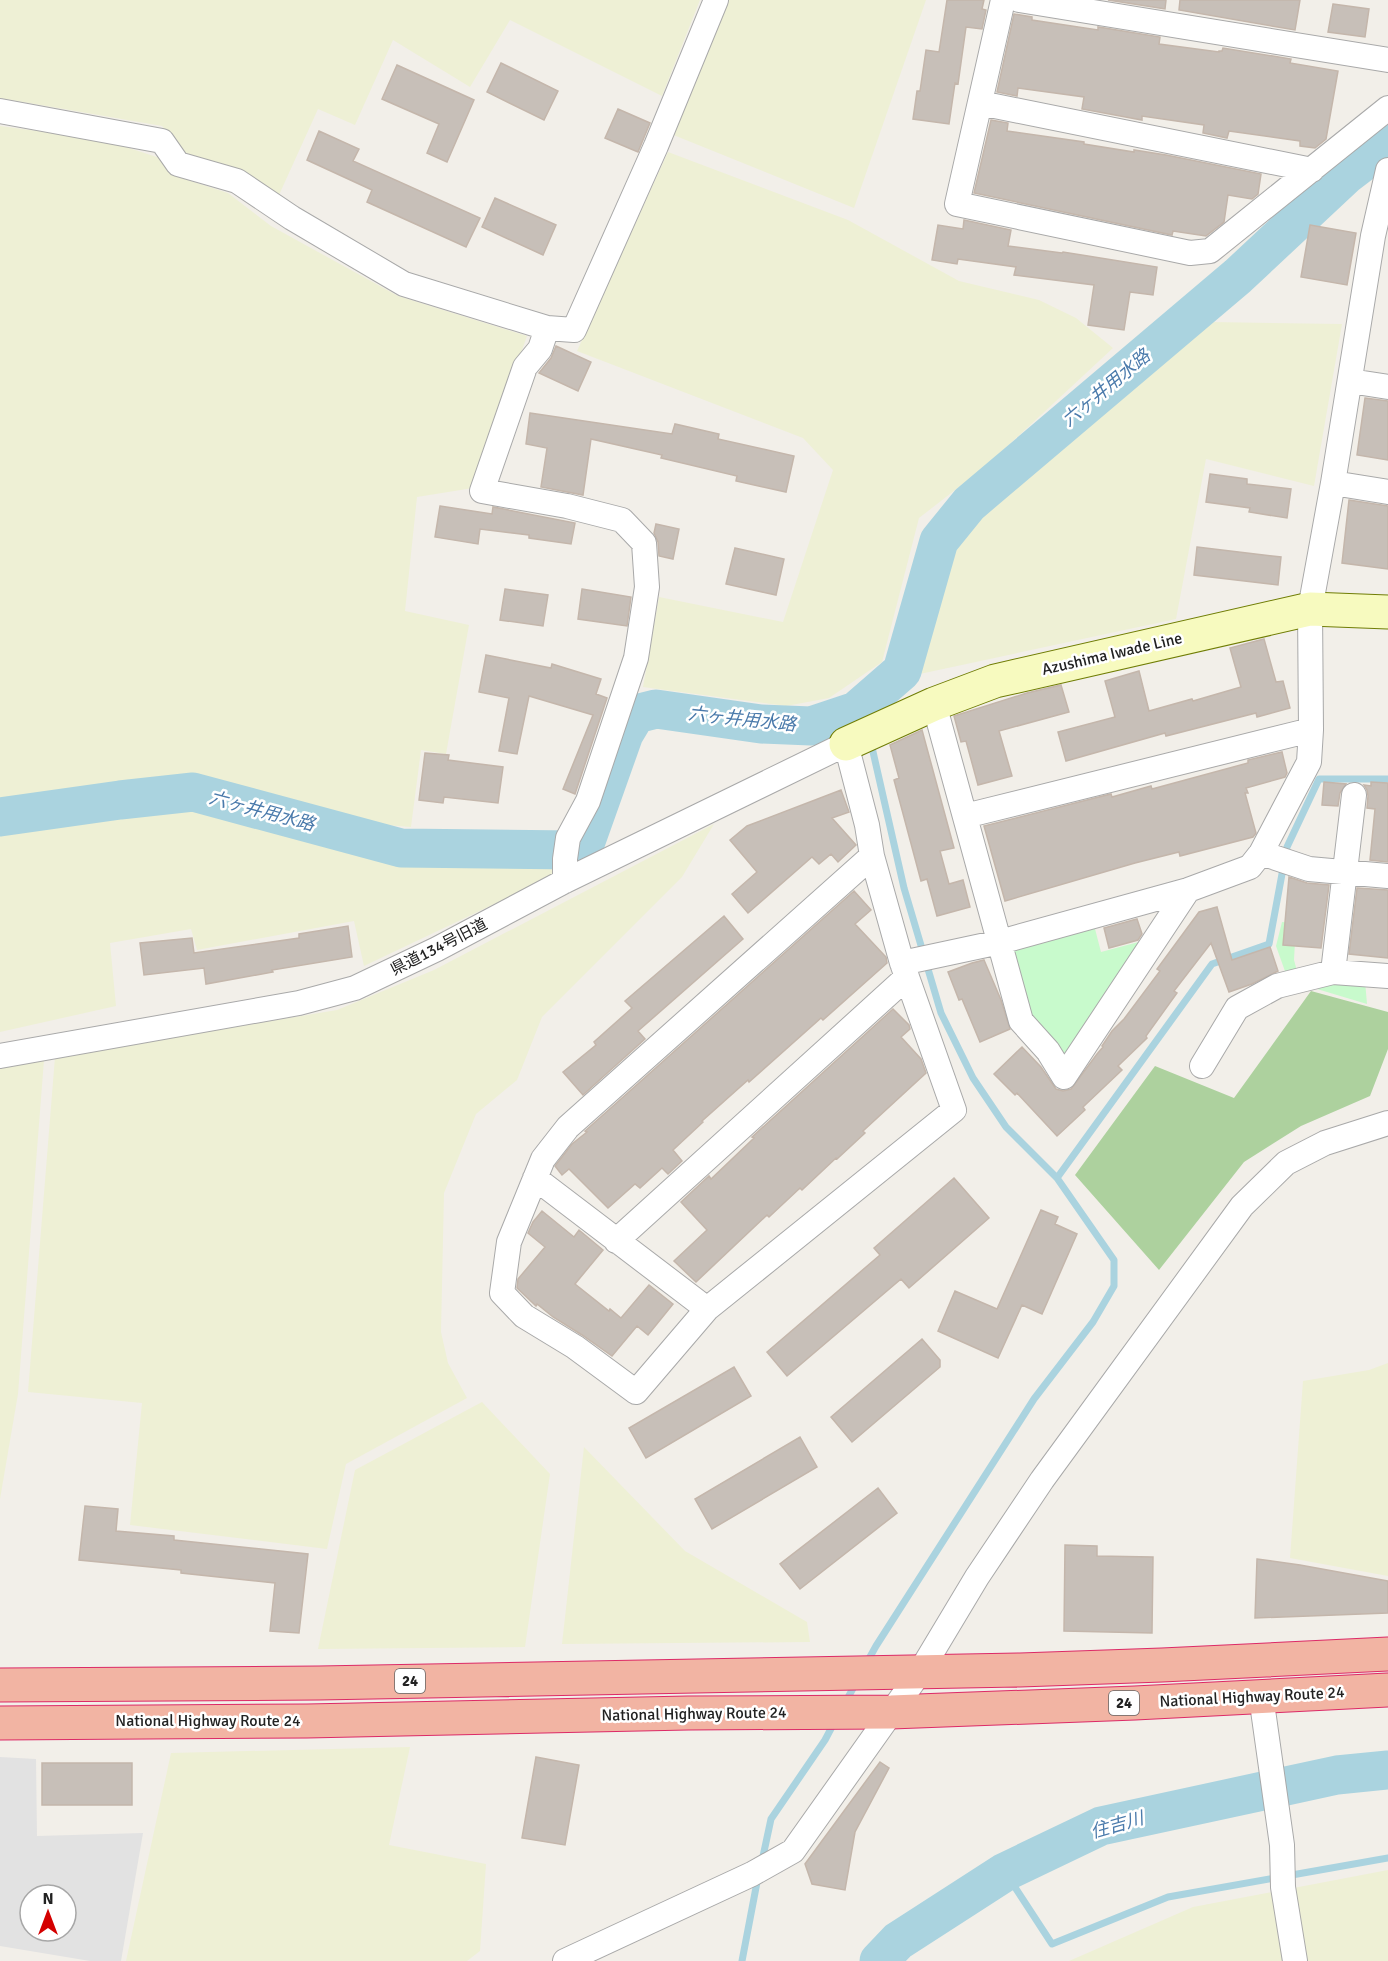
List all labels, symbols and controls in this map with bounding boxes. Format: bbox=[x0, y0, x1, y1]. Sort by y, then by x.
water label: 六ヶ井用水路 bbox=[1058, 344, 1156, 431]
street label: Azushima Iwade Line bbox=[1040, 628, 1184, 680]
water label: 六ヶ井用水路 bbox=[687, 702, 799, 736]
water label: 六ヶ井用水路 bbox=[207, 786, 319, 836]
street label: 県道134号旧道 bbox=[387, 914, 491, 980]
road number: 24 bbox=[395, 1669, 425, 1693]
street label: National Highway Route 24 bbox=[1159, 1682, 1345, 1712]
road number: 24 bbox=[1109, 1691, 1139, 1715]
street label: National Highway Route 24 bbox=[601, 1702, 787, 1726]
street label: National Highway Route 24 bbox=[115, 1711, 301, 1731]
water label: 住吉川 bbox=[1088, 1806, 1148, 1843]
north arrow bbox=[18, 1883, 78, 1943]
text: N bbox=[42, 1889, 54, 1909]

